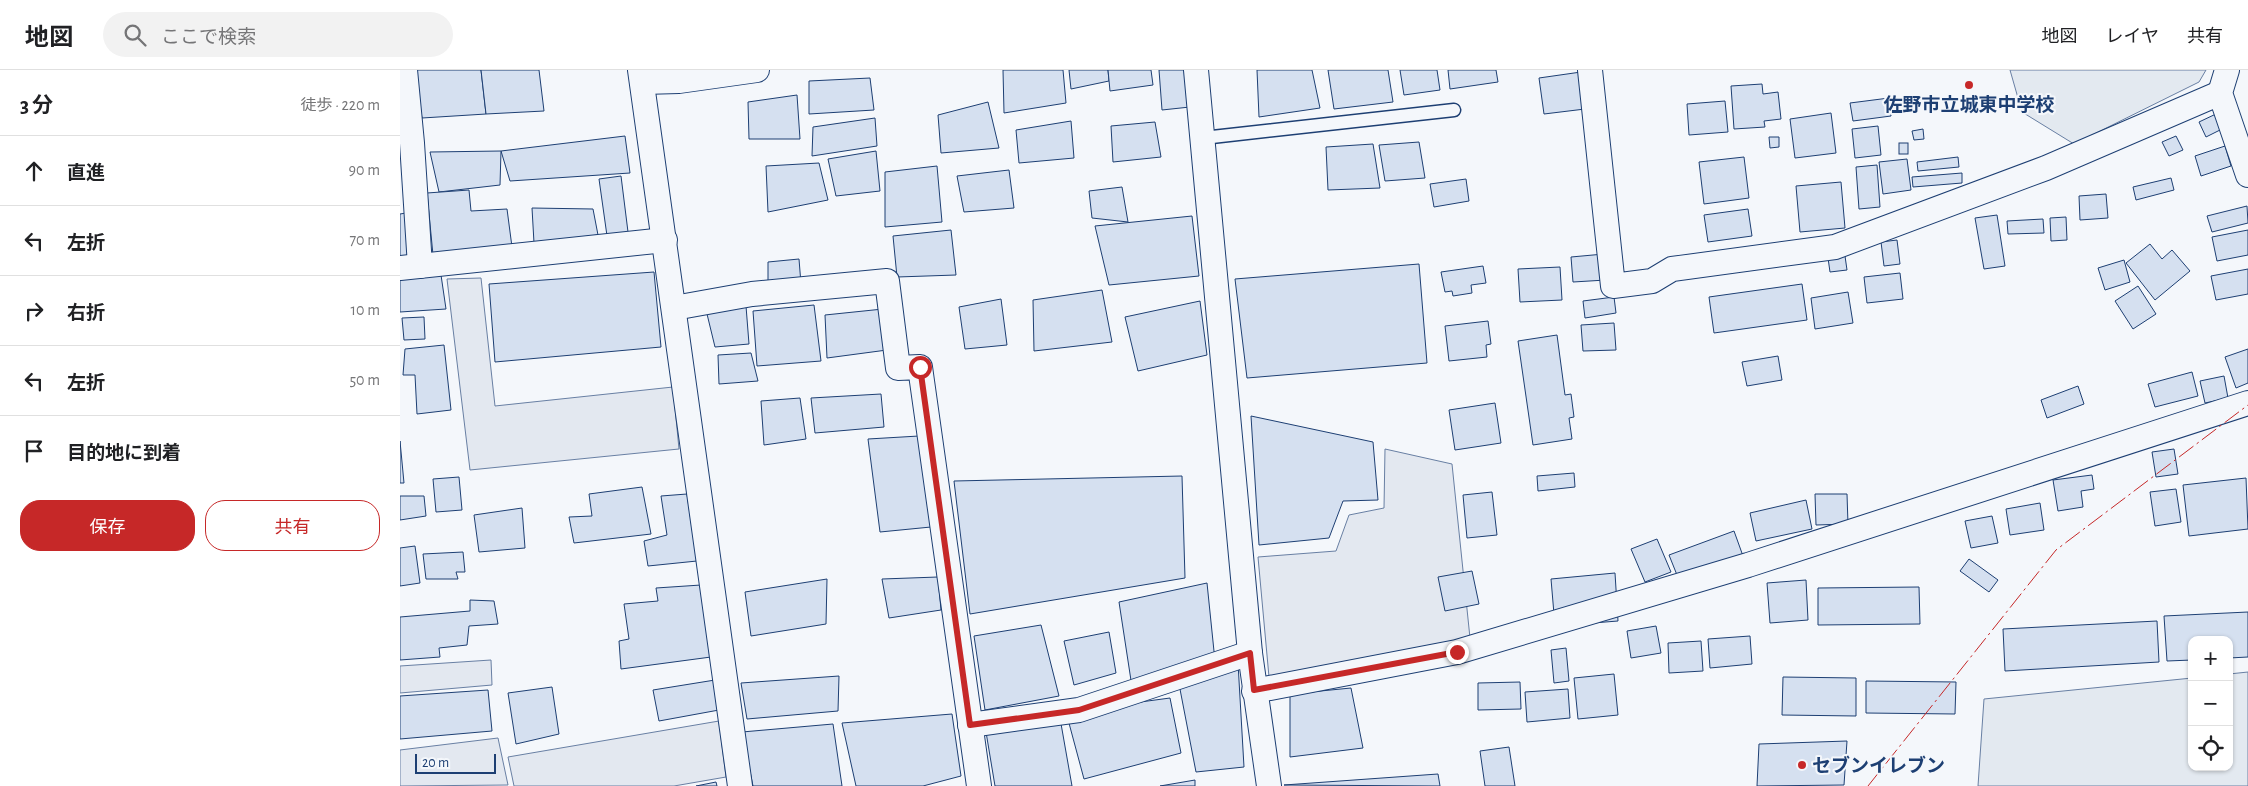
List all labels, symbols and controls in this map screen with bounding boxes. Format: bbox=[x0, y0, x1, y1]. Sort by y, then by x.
search box bbox=[103, 12, 453, 57]
icon: search bbox=[121, 21, 149, 49]
text: 地図 bbox=[25, 26, 73, 50]
text: ここで検索 bbox=[161, 28, 256, 47]
text: 地図 bbox=[2042, 28, 2078, 46]
text: レイヤ bbox=[2106, 28, 2159, 46]
text: 共有 bbox=[2187, 28, 2223, 46]
marker: 佐野市立城東中学校 bbox=[1963, 79, 1975, 91]
place label: 佐野市立城東中学校 bbox=[1883, 94, 2055, 115]
text: 3 分 bbox=[20, 95, 53, 116]
text: 徒歩 · 220 m bbox=[301, 97, 380, 113]
icon: ahead bbox=[20, 157, 48, 185]
text: 90 m bbox=[349, 162, 380, 178]
text: 直進 bbox=[67, 164, 105, 183]
icon: left bbox=[20, 227, 48, 255]
text: 70 m bbox=[349, 232, 380, 248]
text: 左折 bbox=[67, 234, 105, 253]
icon: right bbox=[20, 297, 48, 325]
text: 10 m bbox=[351, 302, 380, 318]
text: 右折 bbox=[67, 304, 105, 323]
route start bbox=[909, 356, 932, 379]
icon: left bbox=[20, 367, 48, 395]
text: 50 m bbox=[349, 372, 380, 388]
text: 左折 bbox=[67, 374, 105, 393]
icon: arrive bbox=[20, 437, 48, 465]
text: 目的地に到着 bbox=[67, 444, 181, 463]
button: 保存 bbox=[20, 500, 195, 551]
button: 共有 bbox=[205, 500, 380, 551]
map controls bbox=[2188, 636, 2233, 771]
button: + bbox=[2188, 636, 2233, 681]
route end bbox=[1446, 641, 1469, 664]
button: − bbox=[2188, 681, 2233, 726]
button: locate bbox=[2188, 726, 2233, 771]
scale bar bbox=[415, 751, 496, 774]
place label: セブンイレブン bbox=[1812, 755, 1945, 776]
text: 20 m bbox=[422, 756, 449, 770]
marker: セブンイレブン bbox=[1796, 759, 1808, 771]

